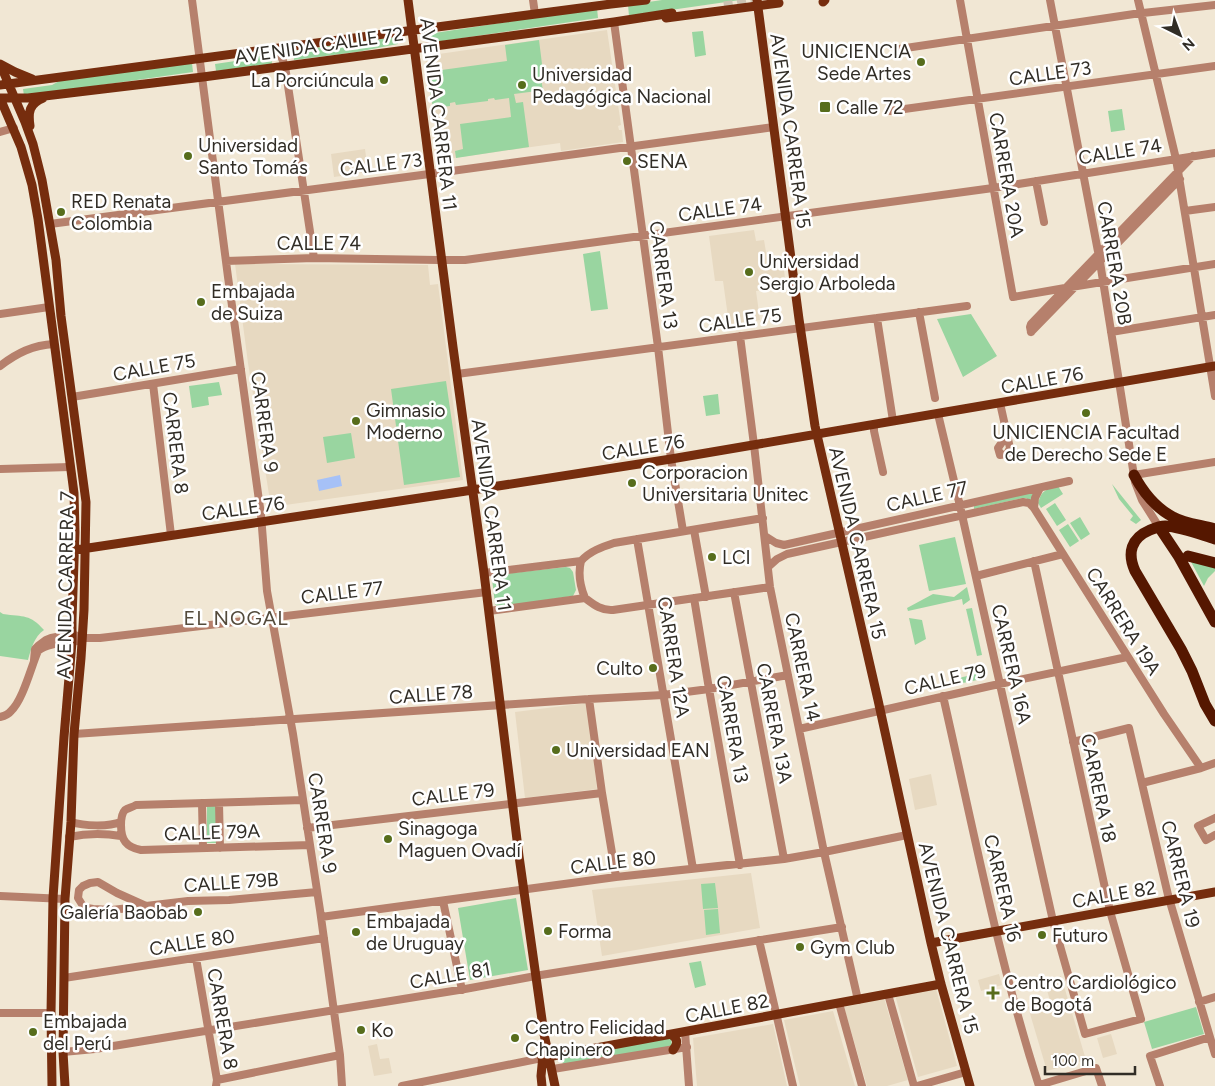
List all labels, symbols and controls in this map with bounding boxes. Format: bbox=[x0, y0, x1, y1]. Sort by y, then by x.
north arrow bbox=[1155, 10, 1205, 60]
street label: AVENIDA CARRERA 11 bbox=[415, 17, 462, 212]
street label: AVENIDA CALLE 72 bbox=[233, 22, 405, 69]
street label: AVENIDA CARRERA 15 bbox=[765, 32, 816, 230]
text: N bbox=[1179, 34, 1198, 54]
place label: UNICIENCIA Sede Artes bbox=[801, 40, 911, 85]
marker: UNICIENCIA Sede Artes bbox=[915, 56, 927, 68]
street label: CALLE 73 bbox=[1007, 56, 1093, 91]
place label: Universidad Pedagógica Nacional bbox=[532, 63, 711, 108]
place label: La Porciúncula bbox=[251, 69, 374, 92]
marker: La Porciúncula bbox=[378, 74, 390, 86]
marker: Universidad Pedagógica Nacional bbox=[516, 79, 528, 91]
place label: Calle 72 bbox=[836, 96, 904, 119]
marker: Calle 72 bbox=[818, 100, 832, 114]
street label: CARRERA 20A bbox=[984, 111, 1029, 240]
place label: Universidad Santo Tomás bbox=[198, 134, 308, 179]
street label: CALLE 74 bbox=[1077, 134, 1164, 169]
street label: CALLE 73 bbox=[339, 148, 424, 181]
marker: Universidad Santo Tomás bbox=[182, 150, 194, 162]
place label: SENA bbox=[637, 150, 688, 173]
marker: SENA bbox=[621, 155, 633, 167]
place label: RED Renata Colombia bbox=[71, 190, 171, 235]
street label: CALLE 74 bbox=[677, 192, 764, 227]
street label: CARRERA 20B bbox=[1092, 199, 1137, 327]
marker: RED Renata Colombia bbox=[55, 206, 67, 218]
street label: CARRERA 13 bbox=[645, 219, 682, 331]
street label: CALLE 74 bbox=[277, 232, 361, 255]
place label: Universidad Sergio Arboleda bbox=[759, 250, 896, 295]
marker: Universidad Sergio Arboleda bbox=[743, 266, 755, 278]
place label: Embajada de Suiza bbox=[211, 280, 295, 325]
marker: Embajada de Suiza bbox=[195, 296, 207, 308]
street label: CALLE 75 bbox=[697, 303, 783, 338]
street label: CALLE 75 bbox=[111, 349, 197, 386]
street label: CALLE 76 bbox=[999, 362, 1085, 399]
street label: CARRERA 9 bbox=[246, 370, 283, 474]
street label: CARRERA 8 bbox=[158, 391, 193, 495]
place label: Gimnasio Moderno bbox=[366, 399, 446, 444]
marker: UNICIENCIA Facultad de Derecho Sede E bbox=[1080, 407, 1092, 419]
marker: Gimnasio Moderno bbox=[350, 415, 362, 427]
street label: AVENIDA CARRERA 11 bbox=[467, 418, 516, 613]
place label: UNICIENCIA Facultad de Derecho Sede E bbox=[992, 421, 1180, 466]
street label: CALLE 76 bbox=[600, 430, 686, 465]
street label: AVENIDA CARRERA 15 bbox=[824, 445, 891, 642]
place label: Corporacion Universitaria Unitec bbox=[642, 461, 808, 506]
street label: CALLE 77 bbox=[884, 476, 970, 517]
marker: Corporacion Universitaria Unitec bbox=[626, 477, 638, 489]
street label: AVENIDA CARRERA 7 bbox=[52, 491, 79, 679]
street label: CALLE 76 bbox=[200, 491, 286, 526]
place label: LCI bbox=[722, 546, 751, 569]
marker: LCI bbox=[706, 551, 718, 563]
street label: CARRERA 19A bbox=[1081, 563, 1166, 679]
street label: CALLE 77 bbox=[300, 576, 384, 609]
street label: CARRERA 12A bbox=[653, 595, 694, 719]
street label: CARRERA 16A bbox=[987, 602, 1037, 727]
district label: EL NOGAL bbox=[183, 606, 289, 630]
street label: CARRERA 14 bbox=[780, 611, 825, 724]
place label: Culto bbox=[596, 657, 643, 680]
street label: CALLE 79 bbox=[902, 659, 988, 700]
street label: CARRERA 13A bbox=[752, 661, 797, 785]
marker: Culto bbox=[647, 662, 659, 674]
street label: CARRERA 13 bbox=[712, 673, 753, 785]
street label: CALLE 78 bbox=[388, 680, 474, 709]
street label: CARRERA 18 bbox=[1076, 732, 1121, 845]
place label: Universidad EAN bbox=[566, 739, 710, 762]
marker: Universidad EAN bbox=[550, 744, 562, 756]
street label: CARRERA 9 bbox=[303, 771, 342, 875]
street label: CALLE 79 bbox=[410, 778, 496, 811]
place label: Sinagoga Maguen Ovadí bbox=[398, 817, 522, 862]
street label: CARRERA 19 bbox=[1156, 818, 1205, 930]
street label: CALLE 79A bbox=[164, 819, 261, 846]
street label: CARRERA 16 bbox=[979, 832, 1026, 944]
marker: Sinagoga Maguen Ovadí bbox=[382, 833, 394, 845]
street label: AVENIDA CARRERA 15 bbox=[914, 840, 983, 1036]
street label: CALLE 80 bbox=[569, 846, 657, 879]
street label: CALLE 79B bbox=[183, 868, 279, 897]
street label: CALLE 82 bbox=[1070, 876, 1158, 913]
place label: Galería Baobab bbox=[60, 901, 188, 924]
marker: Galería Baobab bbox=[192, 906, 204, 918]
place label: Embajada de Uruguay bbox=[366, 910, 464, 955]
place label: Forma bbox=[558, 920, 612, 943]
street label: CALLE 80 bbox=[148, 924, 236, 961]
place label: Futuro bbox=[1052, 924, 1108, 947]
marker: Forma bbox=[542, 925, 554, 937]
marker: Embajada de Uruguay bbox=[350, 926, 362, 938]
marker: Futuro bbox=[1036, 929, 1048, 941]
place label: Gym Club bbox=[810, 936, 895, 959]
marker: Gym Club bbox=[794, 941, 806, 953]
street label: CALLE 81 bbox=[408, 957, 492, 994]
street label: CARRERA 8 bbox=[202, 966, 243, 1072]
place label: Centro Cardiológico de Bogotá bbox=[1004, 971, 1176, 1016]
marker: Centro Cardiológico de Bogotá bbox=[986, 986, 1000, 1000]
street label: CALLE 82 bbox=[683, 989, 771, 1028]
place label: Embajada del Perú bbox=[43, 1010, 127, 1055]
place label: Centro Felicidad Chapinero bbox=[525, 1016, 665, 1061]
place label: Ko bbox=[371, 1019, 393, 1042]
marker: Ko bbox=[355, 1024, 367, 1036]
marker: Embajada del Perú bbox=[27, 1026, 39, 1038]
marker: Centro Felicidad Chapinero bbox=[509, 1032, 521, 1044]
scale bar bbox=[1045, 1044, 1135, 1076]
text: 100 m bbox=[1052, 1052, 1094, 1070]

